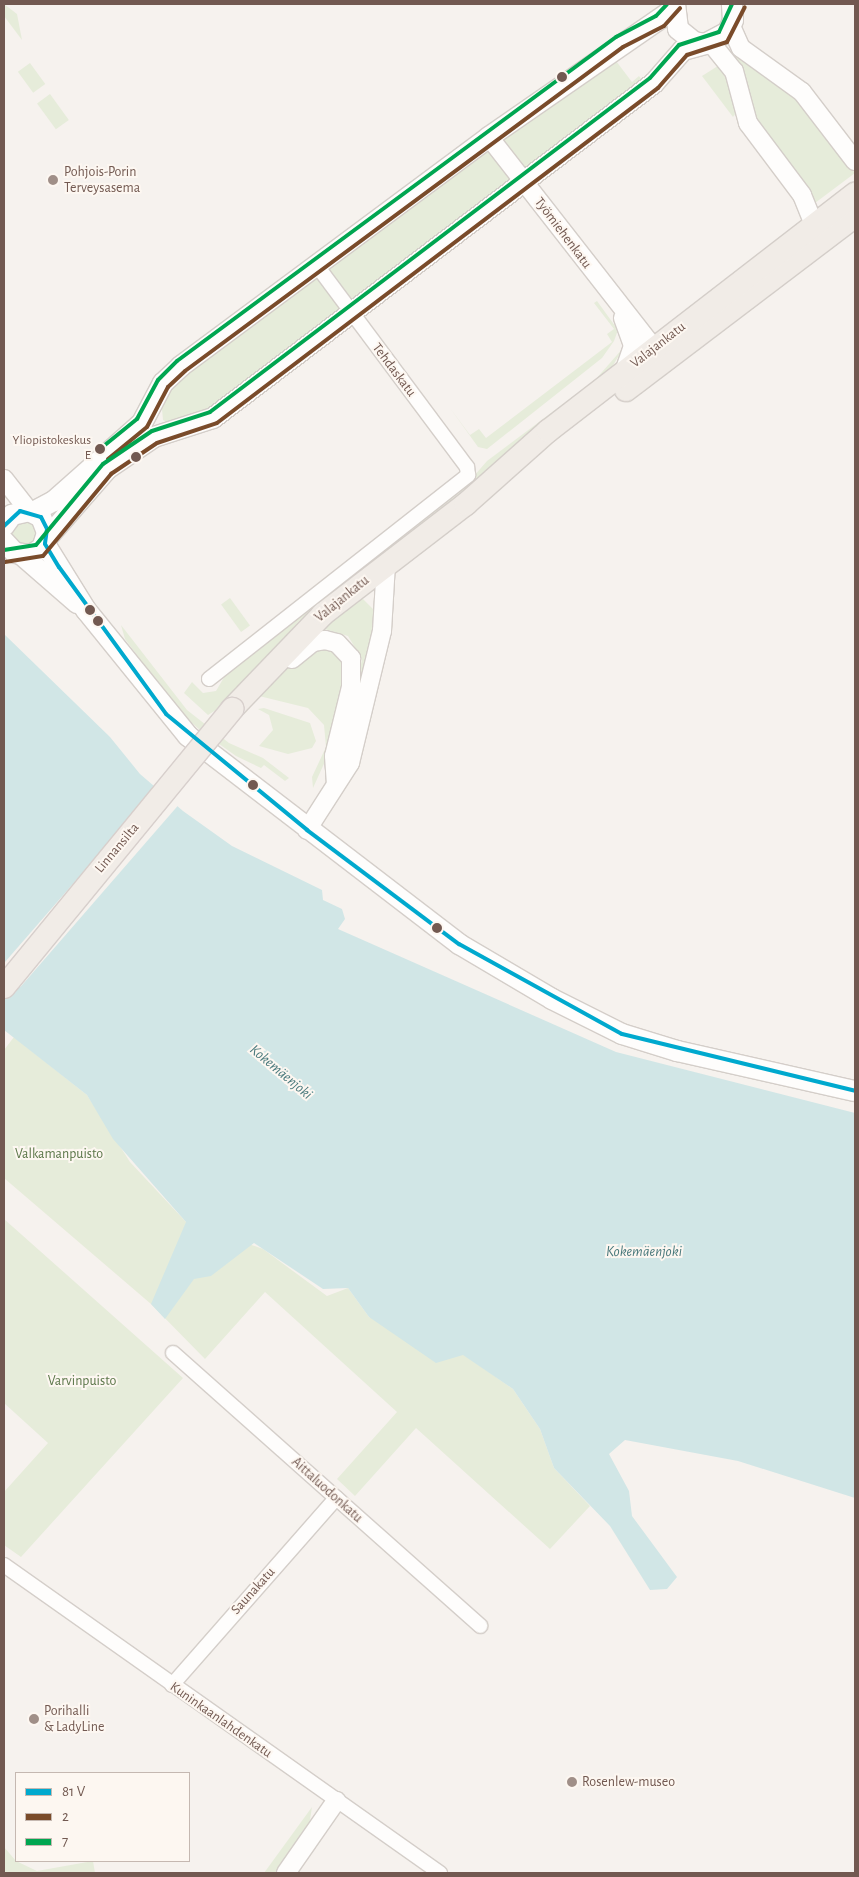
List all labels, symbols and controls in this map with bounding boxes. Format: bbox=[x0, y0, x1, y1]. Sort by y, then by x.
unlabelled marker bbox=[557, 72, 567, 82]
place label: Pohjois-Porin Terveysasema bbox=[64, 164, 140, 196]
marker: Pohjois-Porin Terveysasema bbox=[46, 173, 60, 187]
street label: Työmiehenkatu bbox=[531, 194, 595, 272]
street label: Valajankatu bbox=[627, 318, 689, 372]
street label: Tehdaskatu bbox=[368, 340, 420, 400]
place label: Yliopistokeskus E bbox=[13, 434, 91, 465]
marker: Yliopistokeskus E bbox=[95, 444, 105, 454]
unlabelled marker bbox=[131, 452, 141, 462]
street label: Valajankatu bbox=[311, 572, 373, 626]
unlabelled marker bbox=[85, 605, 95, 615]
unlabelled marker bbox=[93, 616, 103, 626]
unlabelled marker bbox=[248, 780, 258, 790]
street label: Linnansilta bbox=[91, 820, 143, 876]
unlabelled marker bbox=[432, 923, 442, 933]
water label: Kokemäenjoki bbox=[246, 1041, 316, 1103]
park label: Valkamanpuisto bbox=[15, 1146, 103, 1162]
water label: Kokemäenjoki bbox=[606, 1243, 682, 1261]
park label: Varvinpuisto bbox=[48, 1373, 116, 1389]
street label: Aittaluodonkatu bbox=[288, 1454, 366, 1526]
street label: Saunakatu bbox=[227, 1564, 279, 1618]
street label: Kuninkaanlahdenkatu bbox=[167, 1679, 275, 1761]
place label: Porihalli & LadyLine bbox=[44, 1703, 104, 1735]
marker: Porihalli & LadyLine bbox=[28, 1713, 40, 1725]
legend bbox=[15, 1772, 190, 1862]
place label: Rosenlew-museo bbox=[582, 1774, 675, 1790]
marker: Rosenlew-museo bbox=[566, 1776, 578, 1788]
text: 81 V bbox=[62, 1784, 85, 1799]
text: 2 bbox=[62, 1809, 69, 1824]
text: 7 bbox=[62, 1834, 68, 1849]

